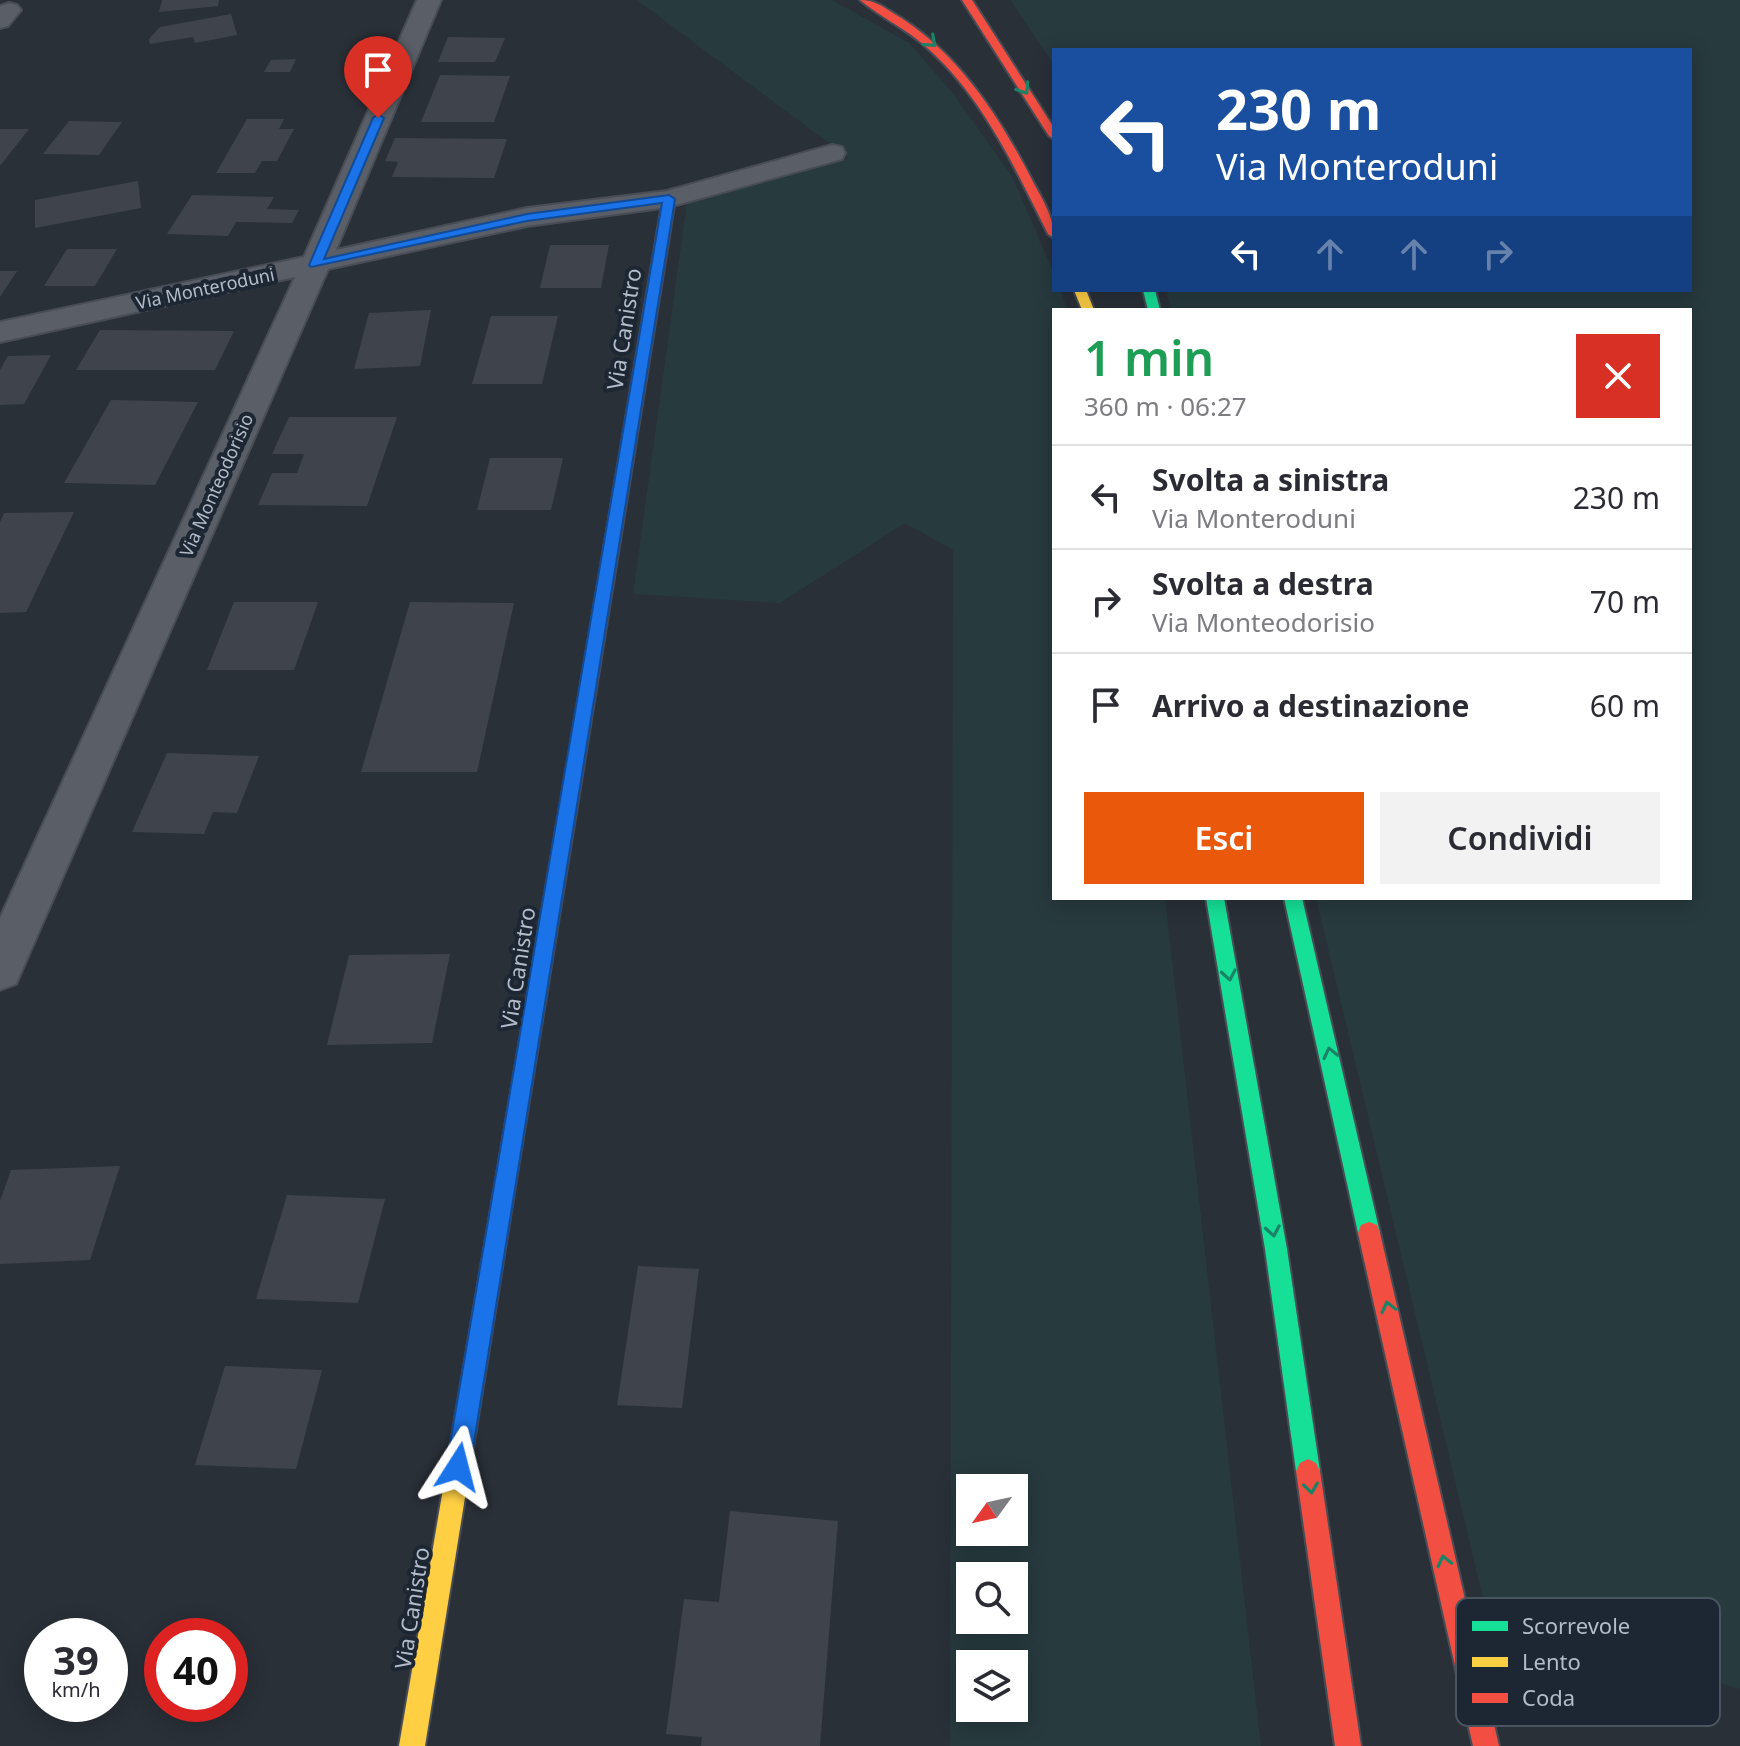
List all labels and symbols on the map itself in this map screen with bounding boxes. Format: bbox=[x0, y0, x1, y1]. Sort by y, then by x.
one-way arrow bbox=[921, 32, 936, 46]
pin bbox=[344, 36, 412, 118]
one-way arrow bbox=[1015, 80, 1030, 95]
street label: Via Monteroduni bbox=[133, 262, 277, 314]
street label: Via Canistro bbox=[599, 266, 647, 392]
street label: Via Monteodorisio bbox=[174, 410, 258, 560]
street label: Via Canistro bbox=[493, 905, 541, 1031]
one-way arrow bbox=[1219, 968, 1236, 982]
one-way arrow bbox=[1322, 1047, 1339, 1061]
one-way arrow bbox=[1264, 1224, 1281, 1238]
one-way arrow bbox=[1380, 1301, 1397, 1314]
position arrow bbox=[416, 1425, 500, 1509]
north arrow bbox=[956, 1474, 1028, 1546]
one-way arrow bbox=[1302, 1481, 1319, 1495]
street label: Via Canistro bbox=[387, 1545, 435, 1671]
one-way arrow bbox=[1436, 1554, 1453, 1568]
legend bbox=[1456, 1598, 1720, 1726]
text: Scorrevole bbox=[1522, 1610, 1630, 1640]
speed limit sign: 40 bbox=[144, 1618, 248, 1722]
text: Lento bbox=[1522, 1646, 1581, 1676]
text: Coda bbox=[1522, 1682, 1575, 1712]

